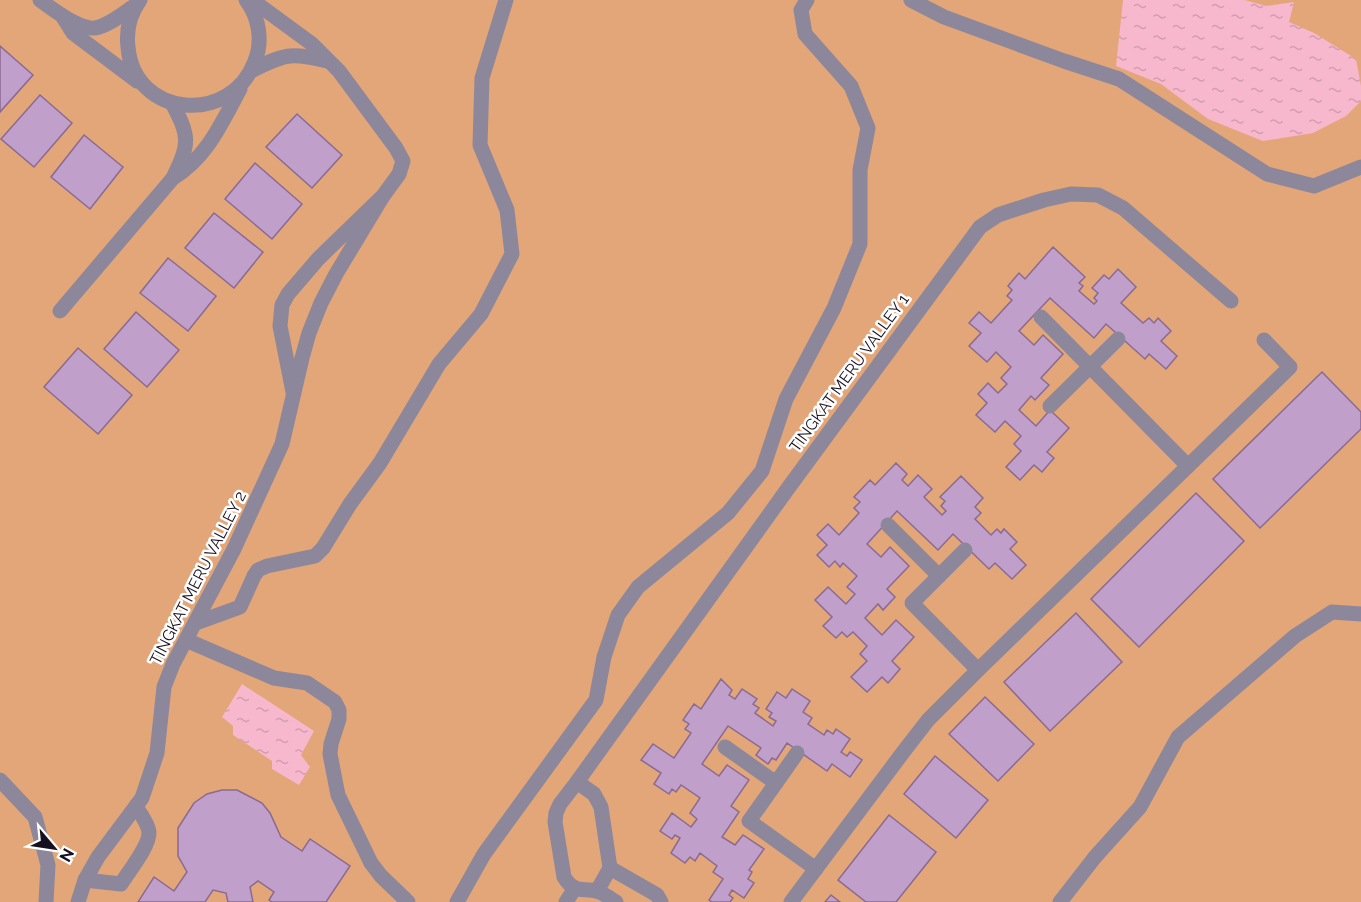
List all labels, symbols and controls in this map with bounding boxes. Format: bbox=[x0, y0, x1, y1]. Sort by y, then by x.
street label: TINGKAT MERU VALLEY 1 bbox=[785, 290, 913, 456]
street label: TINGKAT MERU VALLEY 2 bbox=[146, 488, 250, 668]
north arrow bbox=[24, 818, 84, 878]
text: N bbox=[55, 845, 78, 865]

